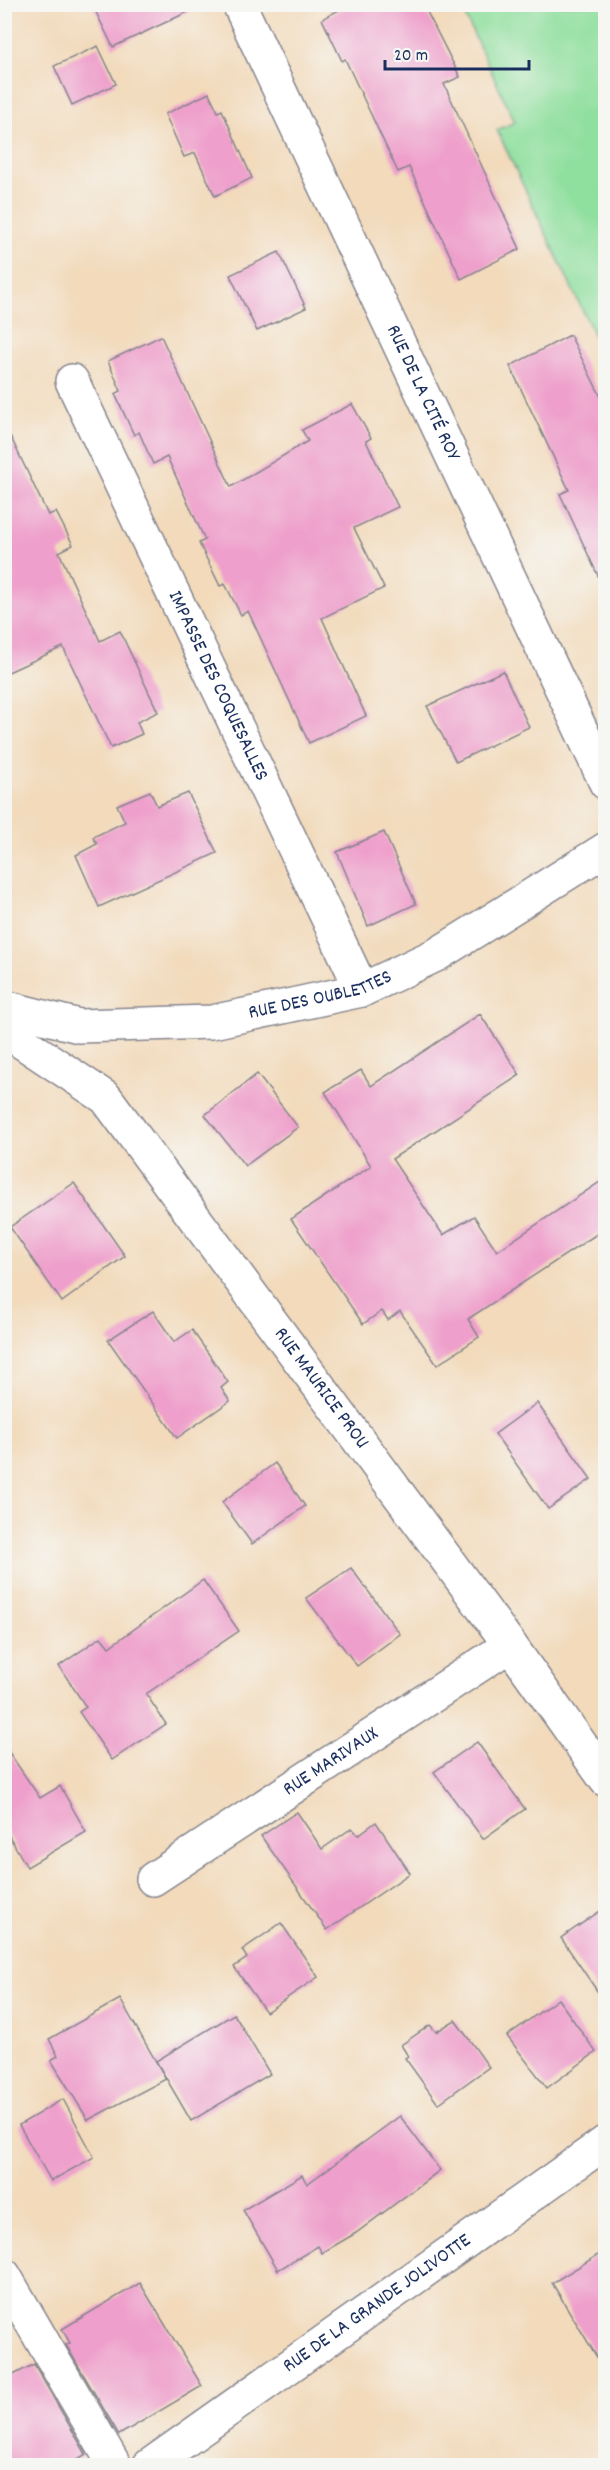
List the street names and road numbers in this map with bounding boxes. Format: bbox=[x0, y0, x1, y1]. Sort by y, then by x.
street label: RUE DE LA CITÉ ROY bbox=[378, 320, 467, 466]
street label: IMPASSE DES COQUESALLES bbox=[160, 586, 275, 786]
street label: RUE DES OUBLETTES bbox=[246, 964, 397, 1028]
street label: RUE MAURICE PROU bbox=[266, 1322, 375, 1455]
street label: RUE MARIVAUX bbox=[278, 1721, 384, 1804]
street label: RUE DE LA GRANDE JOLIVOTTE bbox=[278, 2228, 477, 2380]

